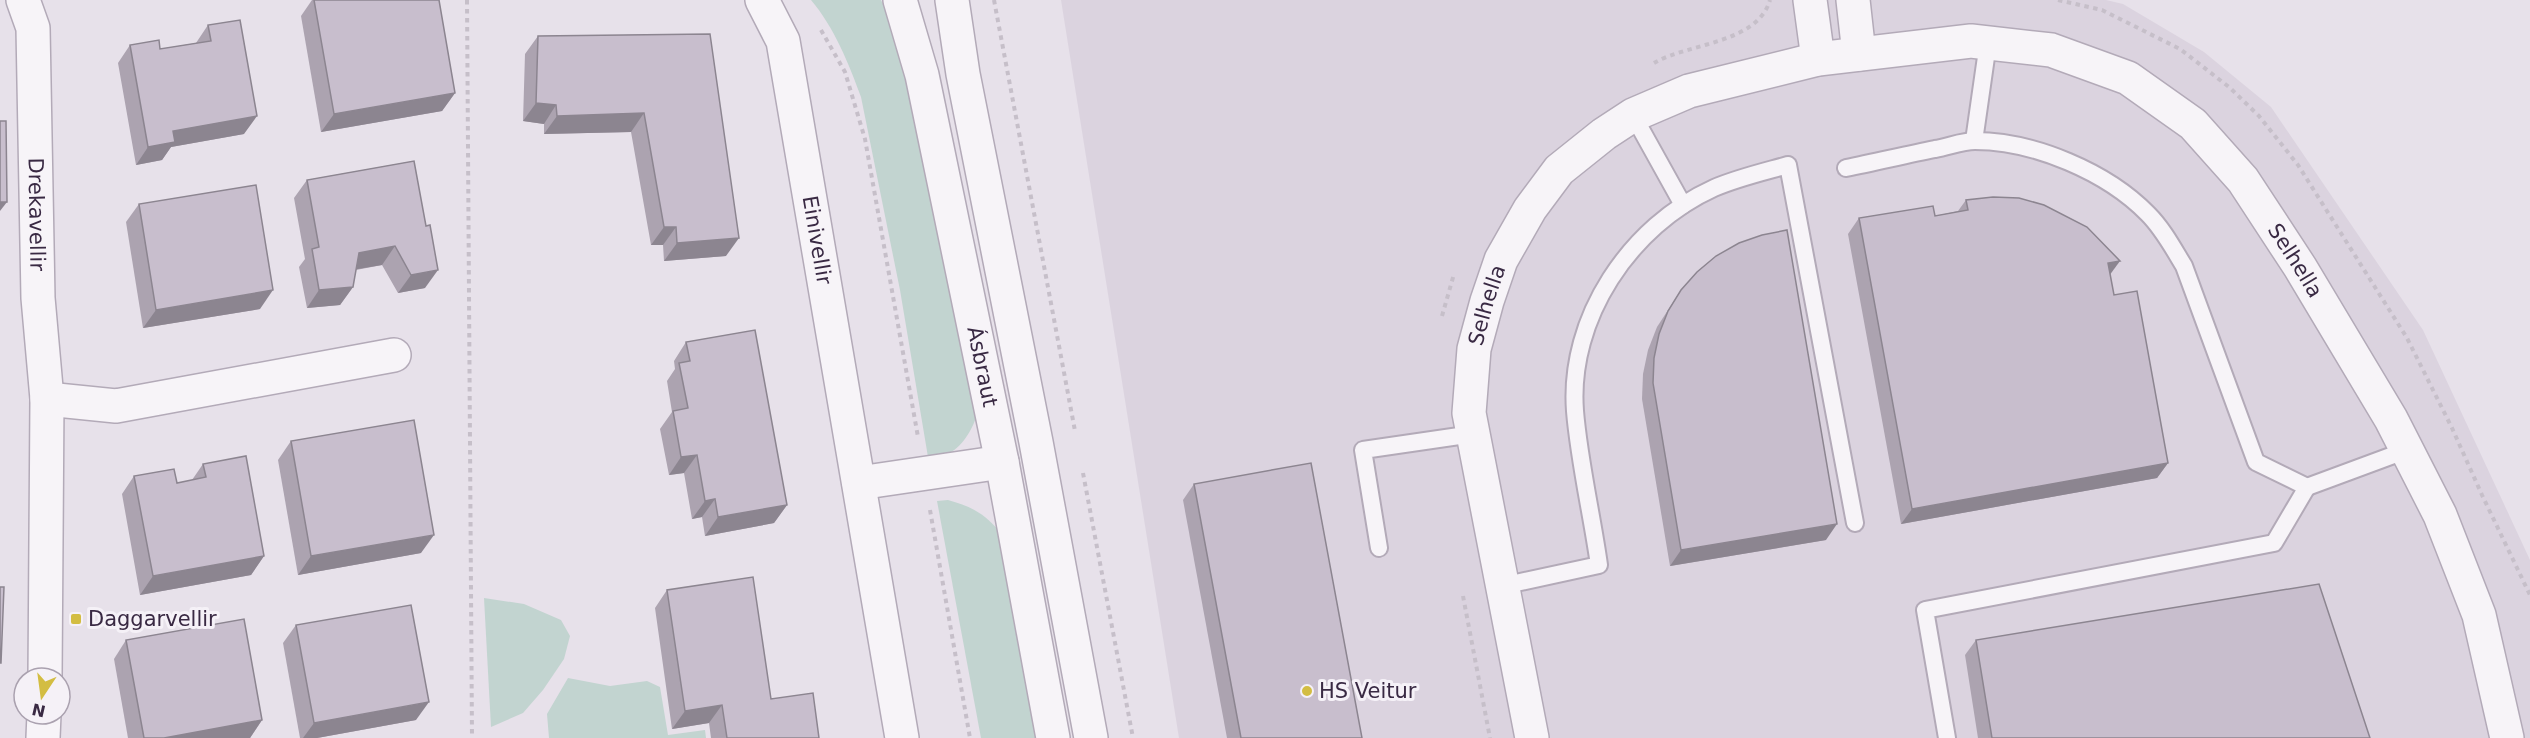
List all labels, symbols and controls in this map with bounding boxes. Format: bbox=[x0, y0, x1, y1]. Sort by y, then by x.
street label: Drekavellir bbox=[23, 157, 50, 272]
street label: Einivellir bbox=[798, 194, 836, 287]
street label: Selhella bbox=[2263, 219, 2328, 302]
street label: Selhella bbox=[1464, 262, 1510, 348]
street label: Ásbraut bbox=[962, 324, 1002, 409]
place label: Daggarvellir bbox=[88, 607, 217, 631]
marker: Daggarvellir bbox=[69, 612, 83, 626]
north arrow bbox=[12, 666, 72, 726]
place label: HS Veitur bbox=[1319, 679, 1417, 703]
marker: HS Veitur bbox=[1300, 684, 1314, 698]
text: N bbox=[30, 699, 47, 721]

